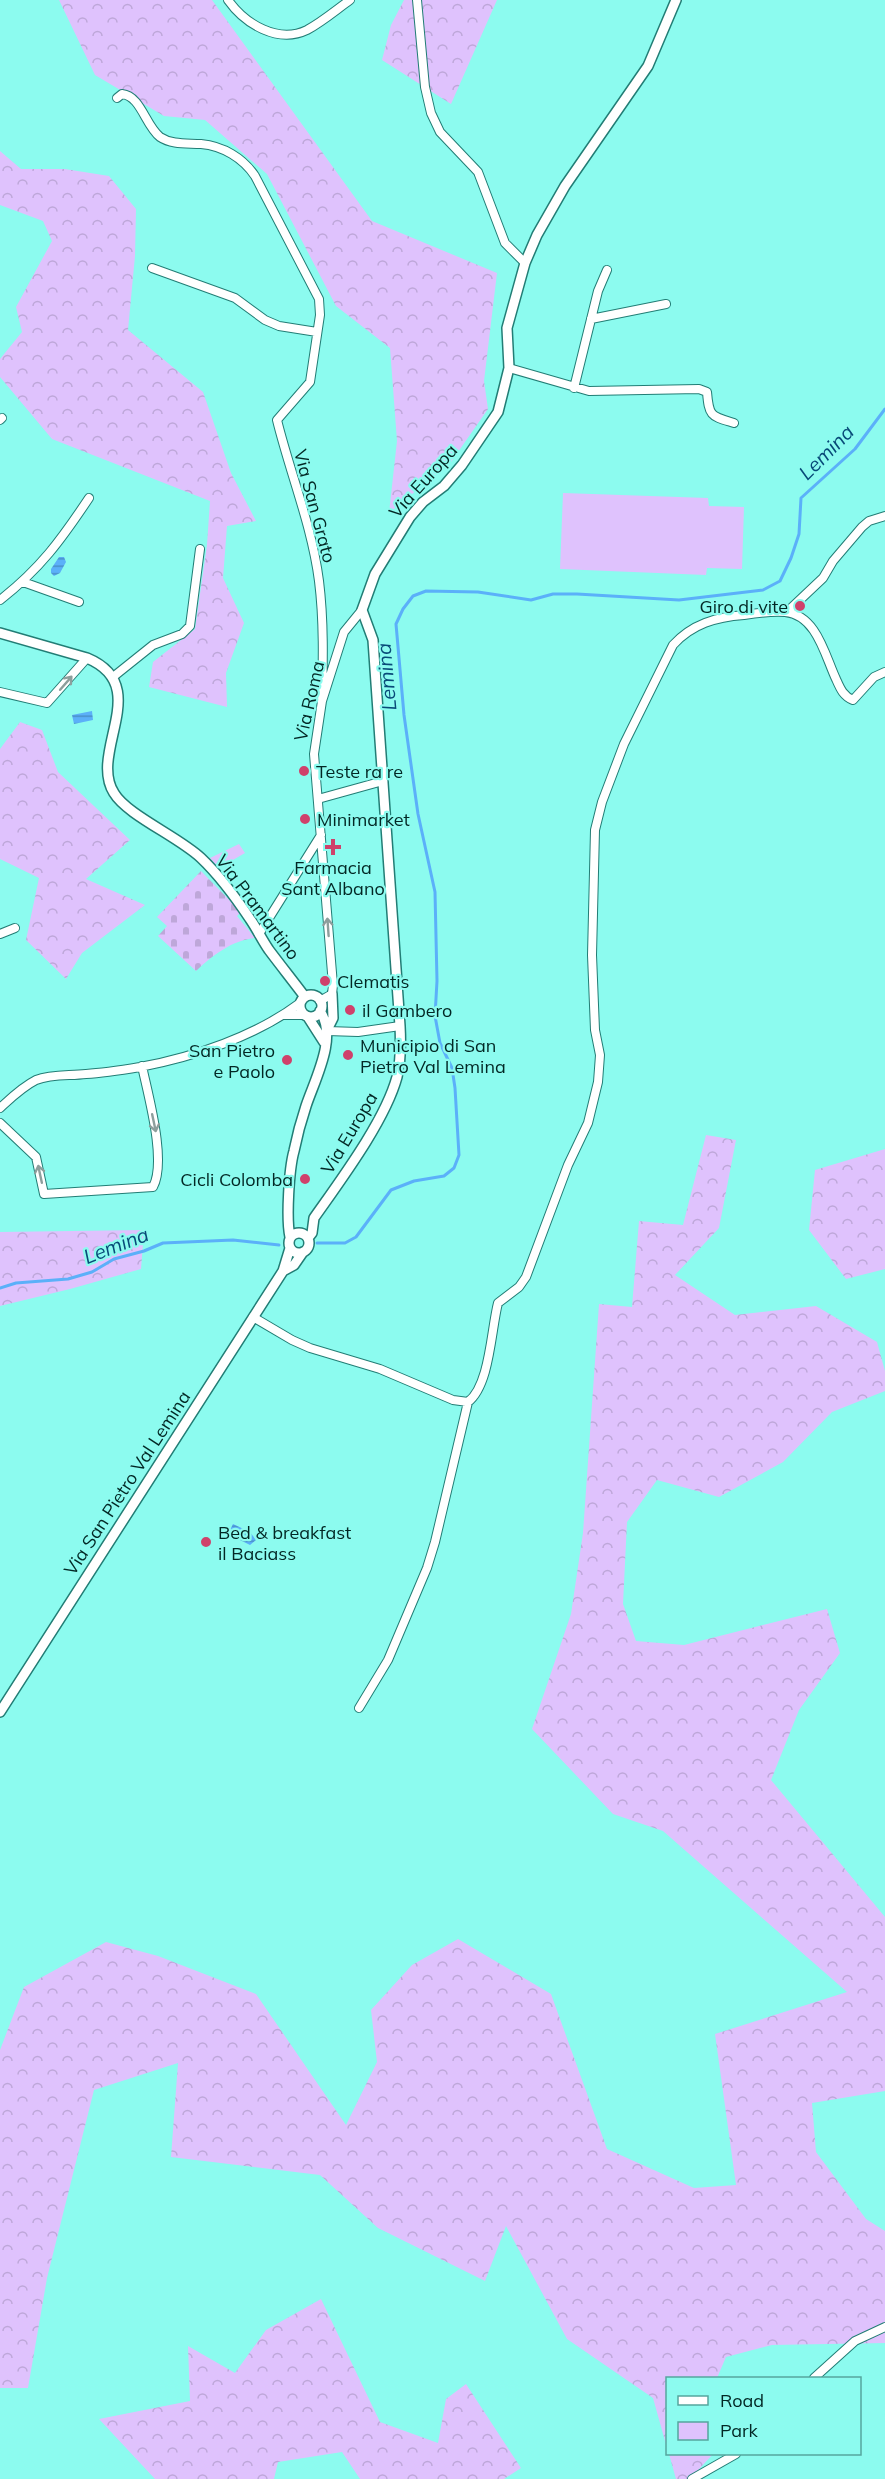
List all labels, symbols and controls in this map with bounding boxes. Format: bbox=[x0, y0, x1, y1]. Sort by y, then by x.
water label: Lemina bbox=[793, 419, 859, 485]
street label: Via Europa bbox=[384, 439, 462, 523]
street label: Via San Grato bbox=[289, 447, 341, 565]
place label: Giro di vite bbox=[700, 595, 788, 618]
marker: Giro di vite bbox=[793, 599, 807, 613]
water label: Lemina bbox=[371, 642, 401, 712]
street label: Via Roma bbox=[289, 659, 329, 743]
one-way arrow bbox=[59, 675, 72, 691]
place label: Teste ra re bbox=[316, 760, 403, 783]
marker: Teste ra re bbox=[297, 764, 311, 778]
place label: Minimarket bbox=[317, 808, 410, 831]
marker: Minimarket bbox=[298, 812, 312, 826]
marker: Farmacia Sant Albano bbox=[326, 840, 340, 854]
street label: Via Pramartino bbox=[211, 850, 305, 964]
place label: Farmacia Sant Albano bbox=[281, 856, 385, 900]
one-way arrow bbox=[322, 918, 333, 938]
place label: Clematis bbox=[337, 970, 410, 993]
marker: Clematis bbox=[318, 974, 332, 988]
place label: il Gambero bbox=[362, 999, 452, 1022]
marker: il Gambero bbox=[343, 1003, 357, 1017]
place label: Municipio di San Pietro Val Lemina bbox=[360, 1034, 506, 1078]
place label: San Pietro e Paolo bbox=[189, 1039, 275, 1083]
marker: Municipio di San Pietro Val Lemina bbox=[341, 1048, 355, 1062]
marker: San Pietro e Paolo bbox=[280, 1053, 294, 1067]
street label: Via Europa bbox=[316, 1088, 382, 1178]
one-way arrow bbox=[149, 1113, 160, 1133]
one-way arrow bbox=[33, 1165, 45, 1184]
place label: Cicli Colomba bbox=[180, 1168, 293, 1191]
marker: Cicli Colomba bbox=[298, 1172, 312, 1186]
water label: Lemina bbox=[80, 1221, 152, 1269]
street label: Via San Pietro Val Lemina bbox=[59, 1386, 195, 1580]
place label: Bed & breakfast il Baciass bbox=[218, 1521, 351, 1565]
marker: Bed & breakfast il Baciass bbox=[199, 1535, 213, 1549]
legend bbox=[666, 2377, 861, 2455]
text: Road bbox=[720, 2389, 764, 2412]
text: Park bbox=[720, 2419, 759, 2442]

